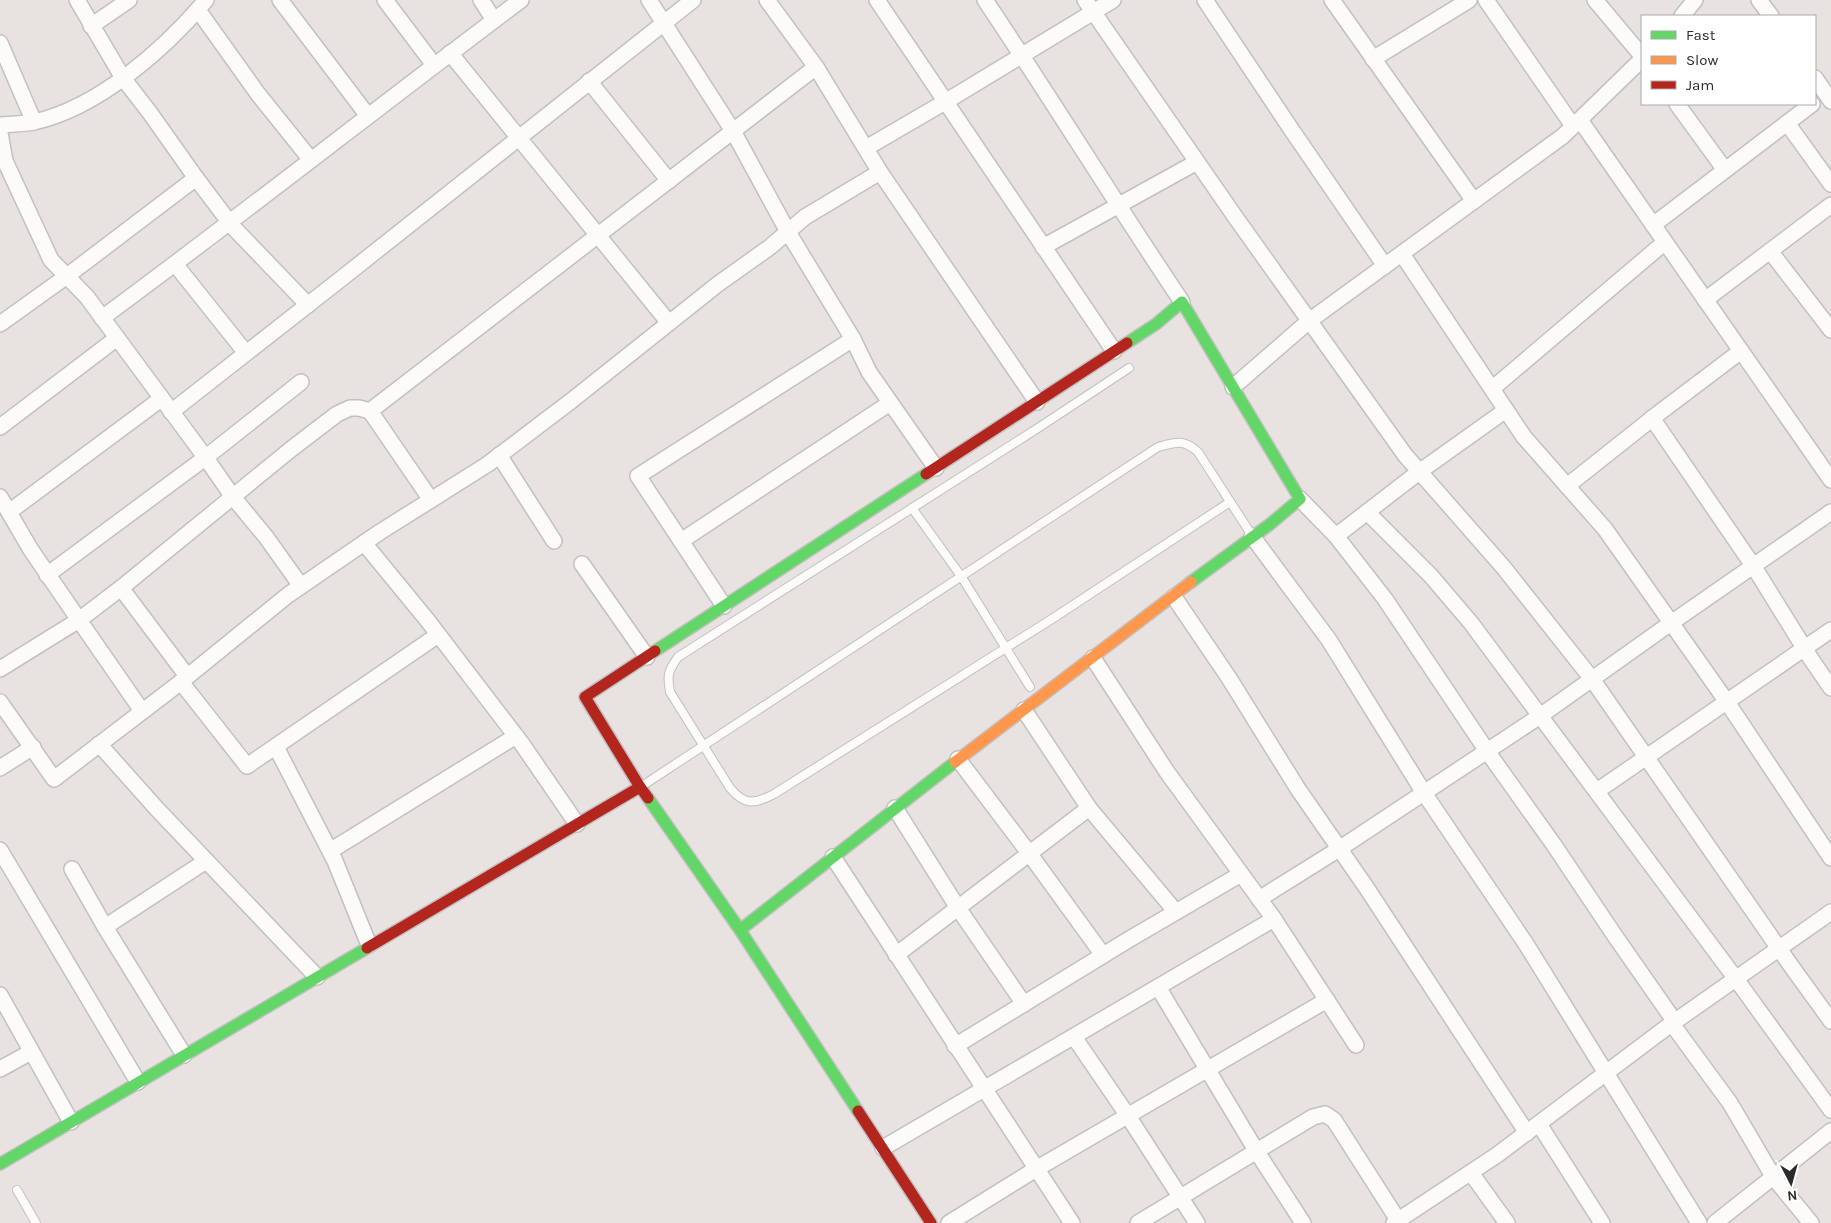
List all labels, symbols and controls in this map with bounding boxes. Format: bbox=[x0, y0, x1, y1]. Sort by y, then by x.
legend bbox=[1641, 15, 1816, 105]
text: Fast bbox=[1686, 26, 1716, 44]
text: Slow bbox=[1686, 51, 1718, 69]
text: Jam bbox=[1686, 76, 1714, 94]
north arrow bbox=[1766, 1158, 1816, 1208]
text: N bbox=[1786, 1186, 1798, 1204]

